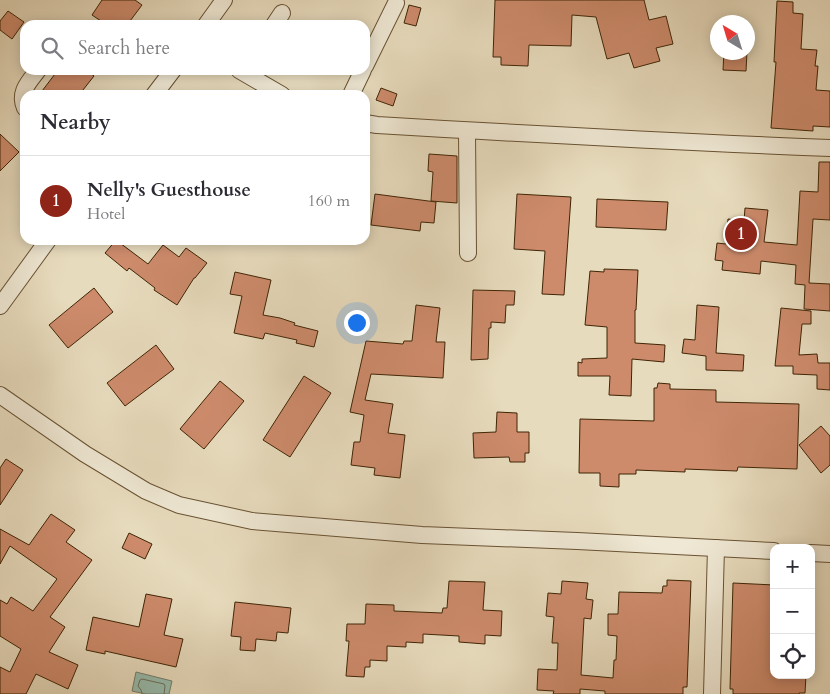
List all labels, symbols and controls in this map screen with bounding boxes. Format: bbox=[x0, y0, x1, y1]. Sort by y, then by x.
north arrow bbox=[710, 15, 755, 60]
search box bbox=[20, 20, 370, 75]
icon: search bbox=[38, 34, 66, 62]
text: Search here bbox=[78, 35, 170, 61]
text: Nearby bbox=[40, 108, 111, 137]
text: Nelly's Guesthouse bbox=[87, 177, 251, 203]
text: 1 bbox=[52, 190, 60, 212]
text: 160 m bbox=[308, 190, 350, 212]
text: Hotel bbox=[87, 203, 125, 225]
pin: 1 bbox=[725, 215, 757, 253]
your location bbox=[344, 310, 370, 336]
map controls bbox=[770, 544, 815, 679]
button: + bbox=[770, 544, 815, 589]
button: − bbox=[770, 589, 815, 634]
button: locate bbox=[770, 634, 815, 679]

